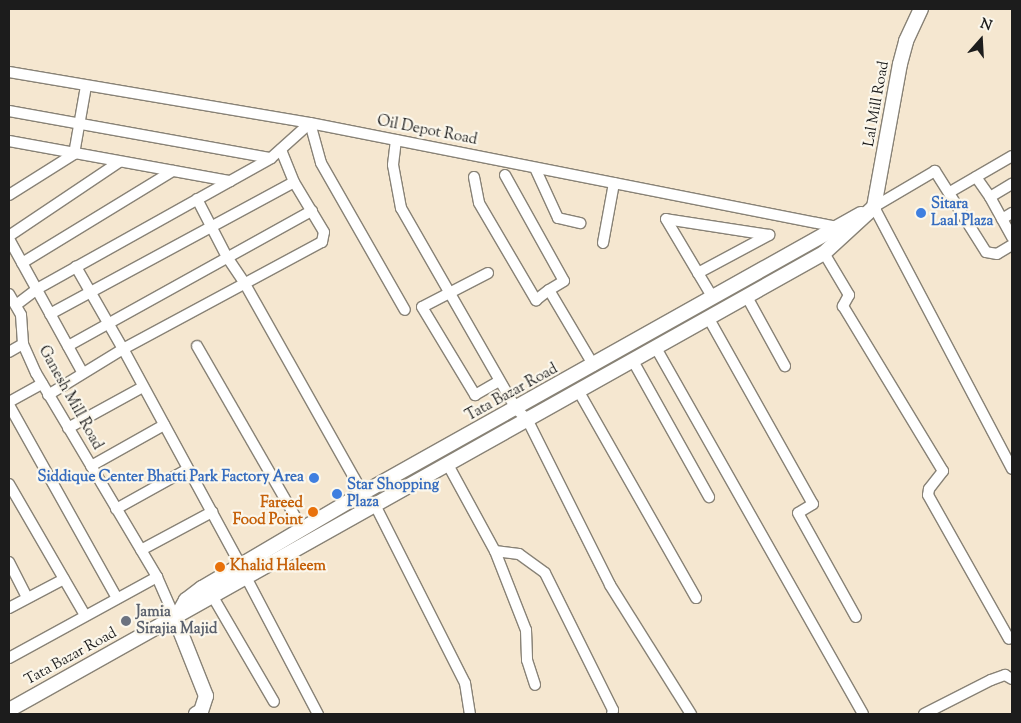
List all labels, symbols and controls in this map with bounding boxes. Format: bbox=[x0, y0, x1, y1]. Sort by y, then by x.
north arrow bbox=[956, 15, 1006, 65]
text: N bbox=[977, 15, 994, 37]
street label: Lal Mill Road bbox=[861, 60, 893, 148]
street label: Oil Depot Road bbox=[375, 112, 479, 150]
place label: Sitara Laal Plaza bbox=[931, 195, 993, 230]
marker: Sitara Laal Plaza bbox=[915, 207, 927, 219]
street label: Ganesh Mill Road bbox=[34, 343, 106, 453]
street label: Tata Bazar Road bbox=[463, 360, 561, 426]
place label: Siddique Center Bhatti Park Factory Area bbox=[37, 469, 304, 487]
marker: Siddique Center Bhatti Park Factory Area bbox=[308, 472, 320, 484]
place label: Star Shopping Plaza bbox=[347, 476, 439, 511]
marker: Star Shopping Plaza bbox=[331, 488, 343, 500]
place label: Fareed Food Point bbox=[233, 494, 303, 529]
marker: Fareed Food Point bbox=[307, 506, 319, 518]
place label: Khalid Haleem bbox=[230, 558, 326, 576]
marker: Khalid Haleem bbox=[214, 561, 226, 573]
place label: Jamia Sirajia Majid bbox=[136, 603, 217, 638]
marker: Jamia Sirajia Majid bbox=[120, 615, 132, 627]
street label: Tata Bazar Road bbox=[22, 624, 120, 690]

